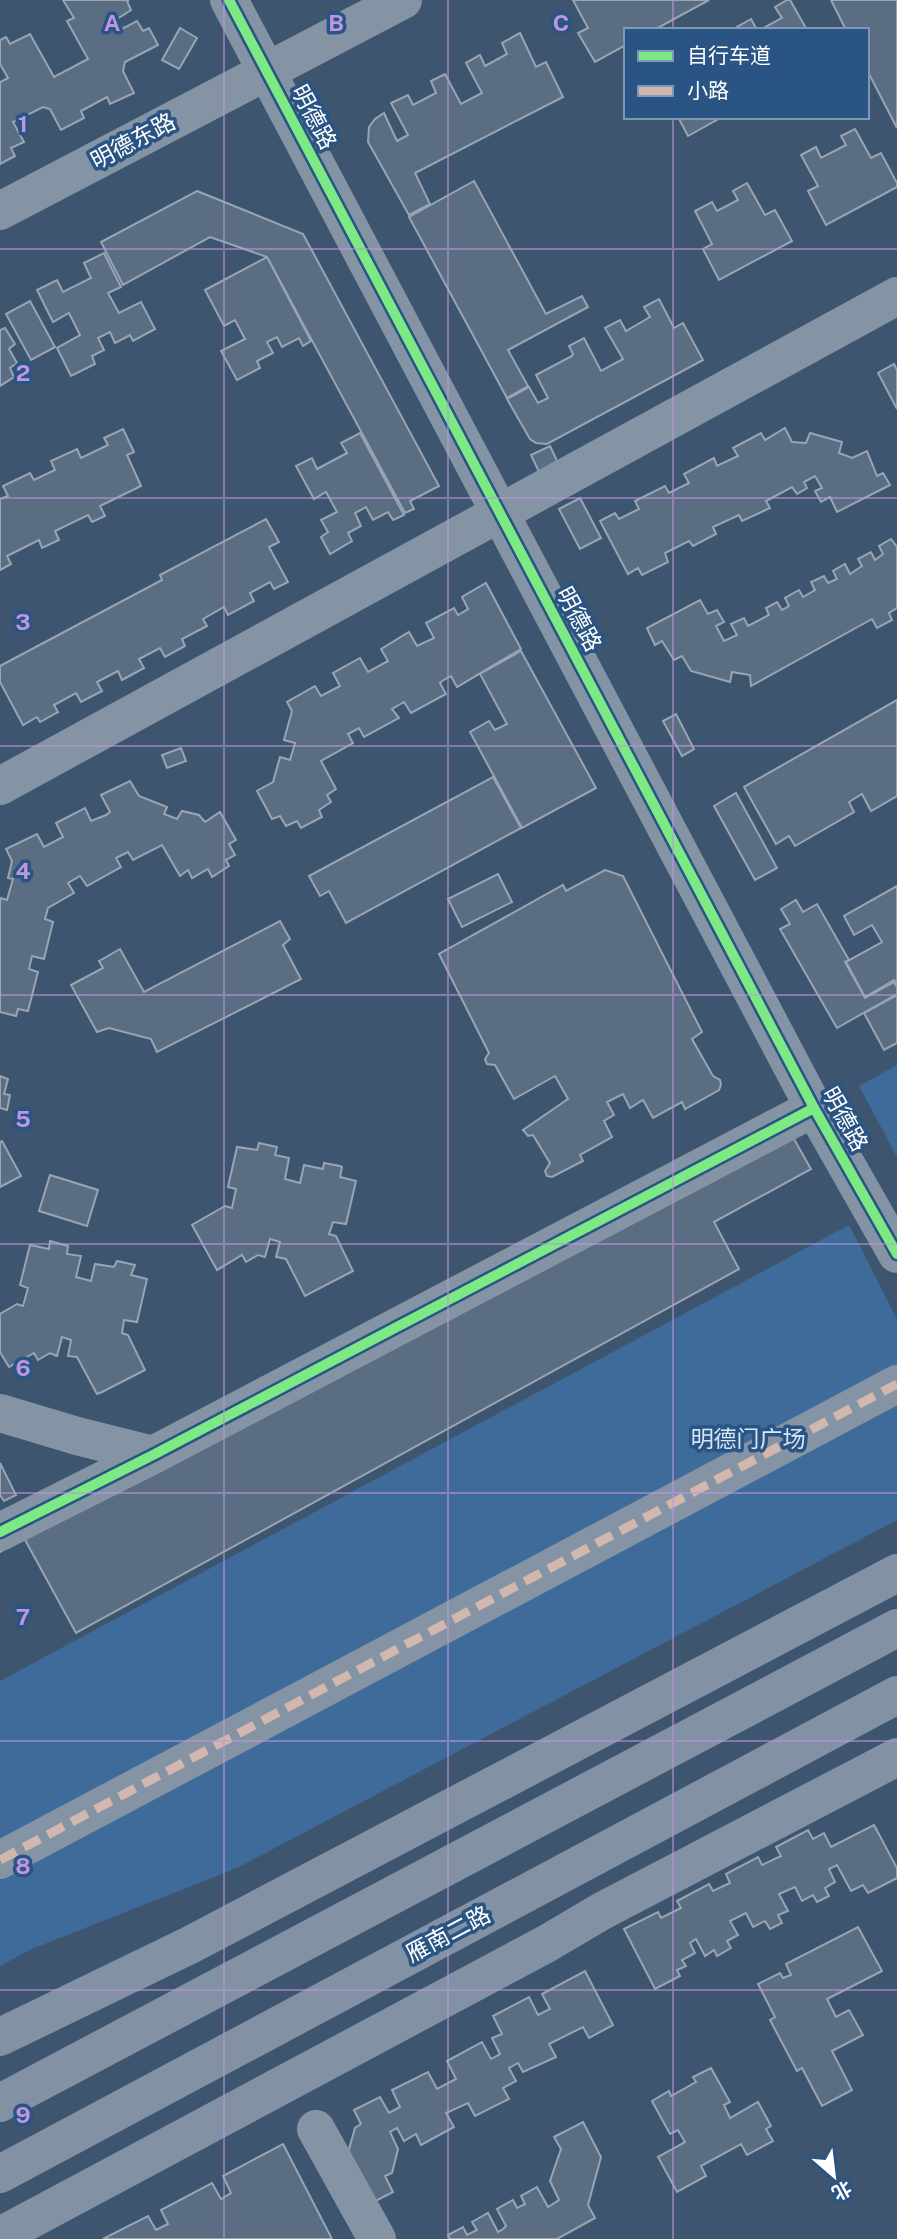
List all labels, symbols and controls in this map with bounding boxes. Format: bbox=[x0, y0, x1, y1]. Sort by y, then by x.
text: A bbox=[104, 9, 121, 36]
text: B bbox=[328, 9, 344, 36]
text: C bbox=[553, 9, 569, 36]
legend bbox=[624, 28, 869, 119]
text: 自行车道 bbox=[687, 43, 771, 68]
text: 小路 bbox=[687, 78, 729, 103]
street label: 明德路 bbox=[286, 80, 343, 154]
street label: 明德东路 bbox=[86, 107, 180, 174]
text: 1 bbox=[18, 110, 28, 137]
text: 2 bbox=[16, 359, 30, 386]
street label: 明德路 bbox=[551, 582, 608, 656]
text: 3 bbox=[15, 608, 31, 635]
text: 4 bbox=[15, 857, 31, 884]
street label: 明德路 bbox=[817, 1082, 874, 1155]
text: 5 bbox=[15, 1105, 31, 1132]
text: 6 bbox=[15, 1354, 31, 1381]
park label: 明德门广场 bbox=[691, 1425, 806, 1452]
text: 7 bbox=[16, 1603, 30, 1630]
text: 8 bbox=[15, 1852, 31, 1879]
street label: 雁南二路 bbox=[401, 1900, 495, 1967]
text: 9 bbox=[15, 2101, 31, 2128]
north arrow bbox=[799, 2141, 869, 2211]
text: 北 bbox=[828, 2177, 856, 2205]

